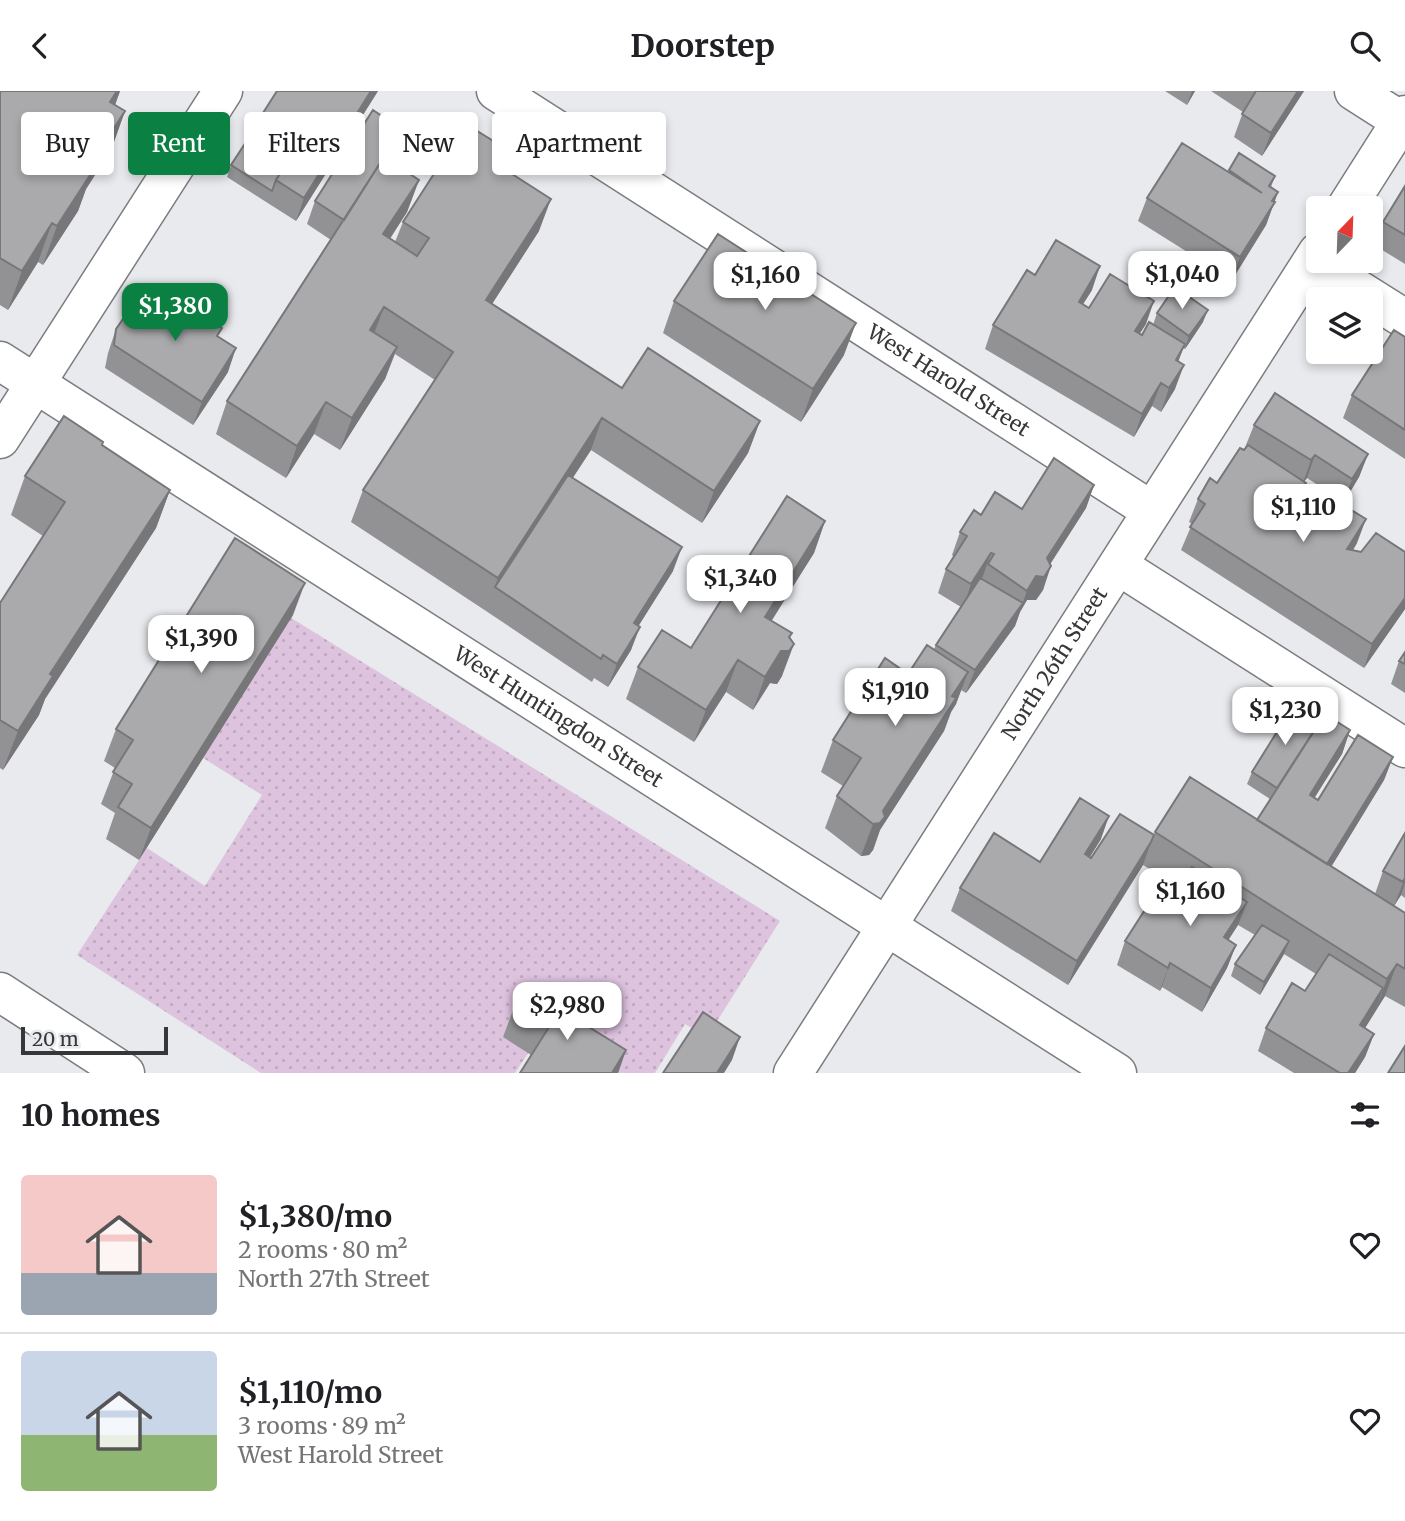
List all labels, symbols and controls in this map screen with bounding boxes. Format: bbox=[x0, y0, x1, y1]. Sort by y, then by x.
text: Doorstep bbox=[630, 26, 775, 66]
icon: back bbox=[21, 27, 59, 65]
icon: search bbox=[1346, 27, 1384, 65]
chip: Buy bbox=[21, 112, 114, 175]
chip: Rent bbox=[128, 112, 230, 175]
chip: Filters bbox=[244, 112, 365, 175]
chip: New bbox=[379, 112, 478, 175]
chip: Apartment bbox=[492, 112, 666, 175]
north arrow bbox=[1306, 196, 1382, 273]
map controls bbox=[1306, 196, 1383, 364]
pin: $1,040 bbox=[1125, 251, 1239, 311]
pin: $1,160 bbox=[708, 253, 822, 312]
text: $1,040 bbox=[1144, 259, 1220, 288]
text: $1,160 bbox=[730, 260, 800, 289]
pin: $1,380 bbox=[118, 283, 232, 343]
button: layers bbox=[1306, 287, 1383, 364]
text: $1,380 bbox=[138, 291, 212, 320]
street label: West Harold Street bbox=[861, 318, 1035, 442]
pin: $1,110 bbox=[1246, 484, 1360, 544]
text: $1,110 bbox=[1270, 492, 1336, 521]
pin: $1,340 bbox=[683, 555, 797, 615]
text: $1,340 bbox=[703, 563, 777, 592]
street label: North 26th Street bbox=[996, 582, 1113, 745]
pin: $1,390 bbox=[144, 615, 258, 675]
text: $1,390 bbox=[164, 623, 238, 652]
street label: West Huntingdon Street bbox=[448, 639, 668, 793]
pin: $1,910 bbox=[838, 669, 952, 728]
text: $1,910 bbox=[861, 676, 929, 705]
pin: $1,230 bbox=[1228, 687, 1342, 747]
text: $1,230 bbox=[1248, 695, 1322, 724]
pin: $1,160 bbox=[1133, 869, 1247, 928]
text: $1,160 bbox=[1155, 876, 1225, 905]
pin: $2,980 bbox=[510, 983, 624, 1042]
text: $2,980 bbox=[529, 990, 605, 1019]
scale bar bbox=[21, 1024, 168, 1056]
text: 20 m bbox=[32, 1027, 79, 1051]
text: 10 homes bbox=[21, 1096, 161, 1134]
icon: filters bbox=[1346, 1096, 1384, 1134]
text: $1,380/mo bbox=[238, 1197, 392, 1235]
icon: home bbox=[77, 1203, 161, 1287]
icon: heart bbox=[1346, 1226, 1384, 1264]
text: 2 rooms · 80 m² bbox=[238, 1235, 407, 1264]
text: North 27th Street bbox=[238, 1264, 430, 1293]
text: $1,110/mo bbox=[238, 1373, 382, 1411]
icon: home bbox=[77, 1379, 161, 1463]
icon: heart bbox=[1346, 1402, 1384, 1440]
text: 3 rooms · 89 m² bbox=[238, 1411, 406, 1440]
text: West Harold Street bbox=[238, 1440, 444, 1469]

